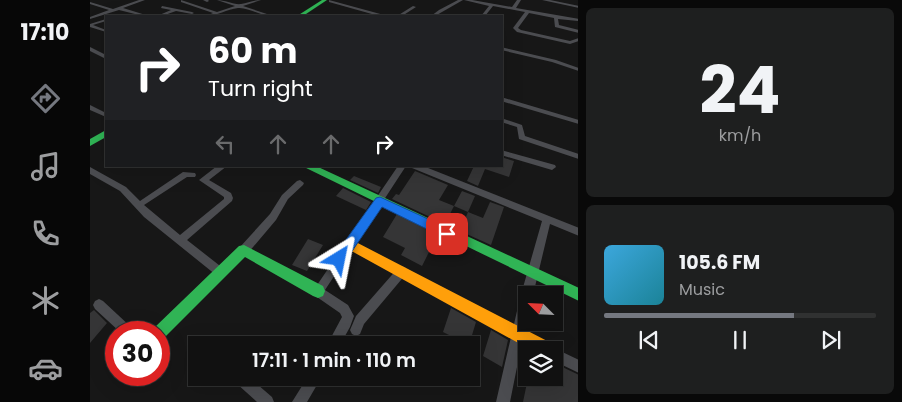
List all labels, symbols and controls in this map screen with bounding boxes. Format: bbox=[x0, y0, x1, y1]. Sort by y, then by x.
text: 17:10 bbox=[21, 17, 69, 48]
text: 60 m bbox=[208, 26, 298, 75]
icon: right bbox=[125, 35, 190, 100]
text: 24 bbox=[699, 45, 781, 136]
text: Turn right bbox=[208, 73, 313, 104]
icon: directions bbox=[28, 81, 63, 116]
text: km/h bbox=[719, 124, 761, 147]
icon: left bbox=[211, 130, 239, 158]
icon: ahead bbox=[264, 130, 292, 158]
icon: ahead bbox=[317, 130, 345, 158]
icon: right bbox=[370, 130, 398, 158]
icon: music bbox=[28, 149, 63, 184]
pin bbox=[426, 213, 468, 255]
icon: phone bbox=[28, 216, 63, 251]
icon: arrive bbox=[433, 220, 461, 248]
position arrow bbox=[312, 232, 364, 284]
text: 105.6 FM bbox=[679, 249, 760, 276]
text: Music bbox=[679, 278, 725, 301]
icon: climate bbox=[28, 283, 63, 318]
north arrow bbox=[518, 286, 562, 331]
map controls bbox=[518, 286, 563, 386]
speed limit sign: 30 bbox=[105, 321, 170, 386]
icon: previous bbox=[635, 326, 663, 354]
icon: pause bbox=[726, 326, 754, 354]
icon: next bbox=[817, 326, 845, 354]
button: layers bbox=[518, 341, 563, 386]
text: 17:11 · 1 min · 110 m bbox=[252, 347, 416, 374]
icon: car bbox=[28, 351, 63, 386]

